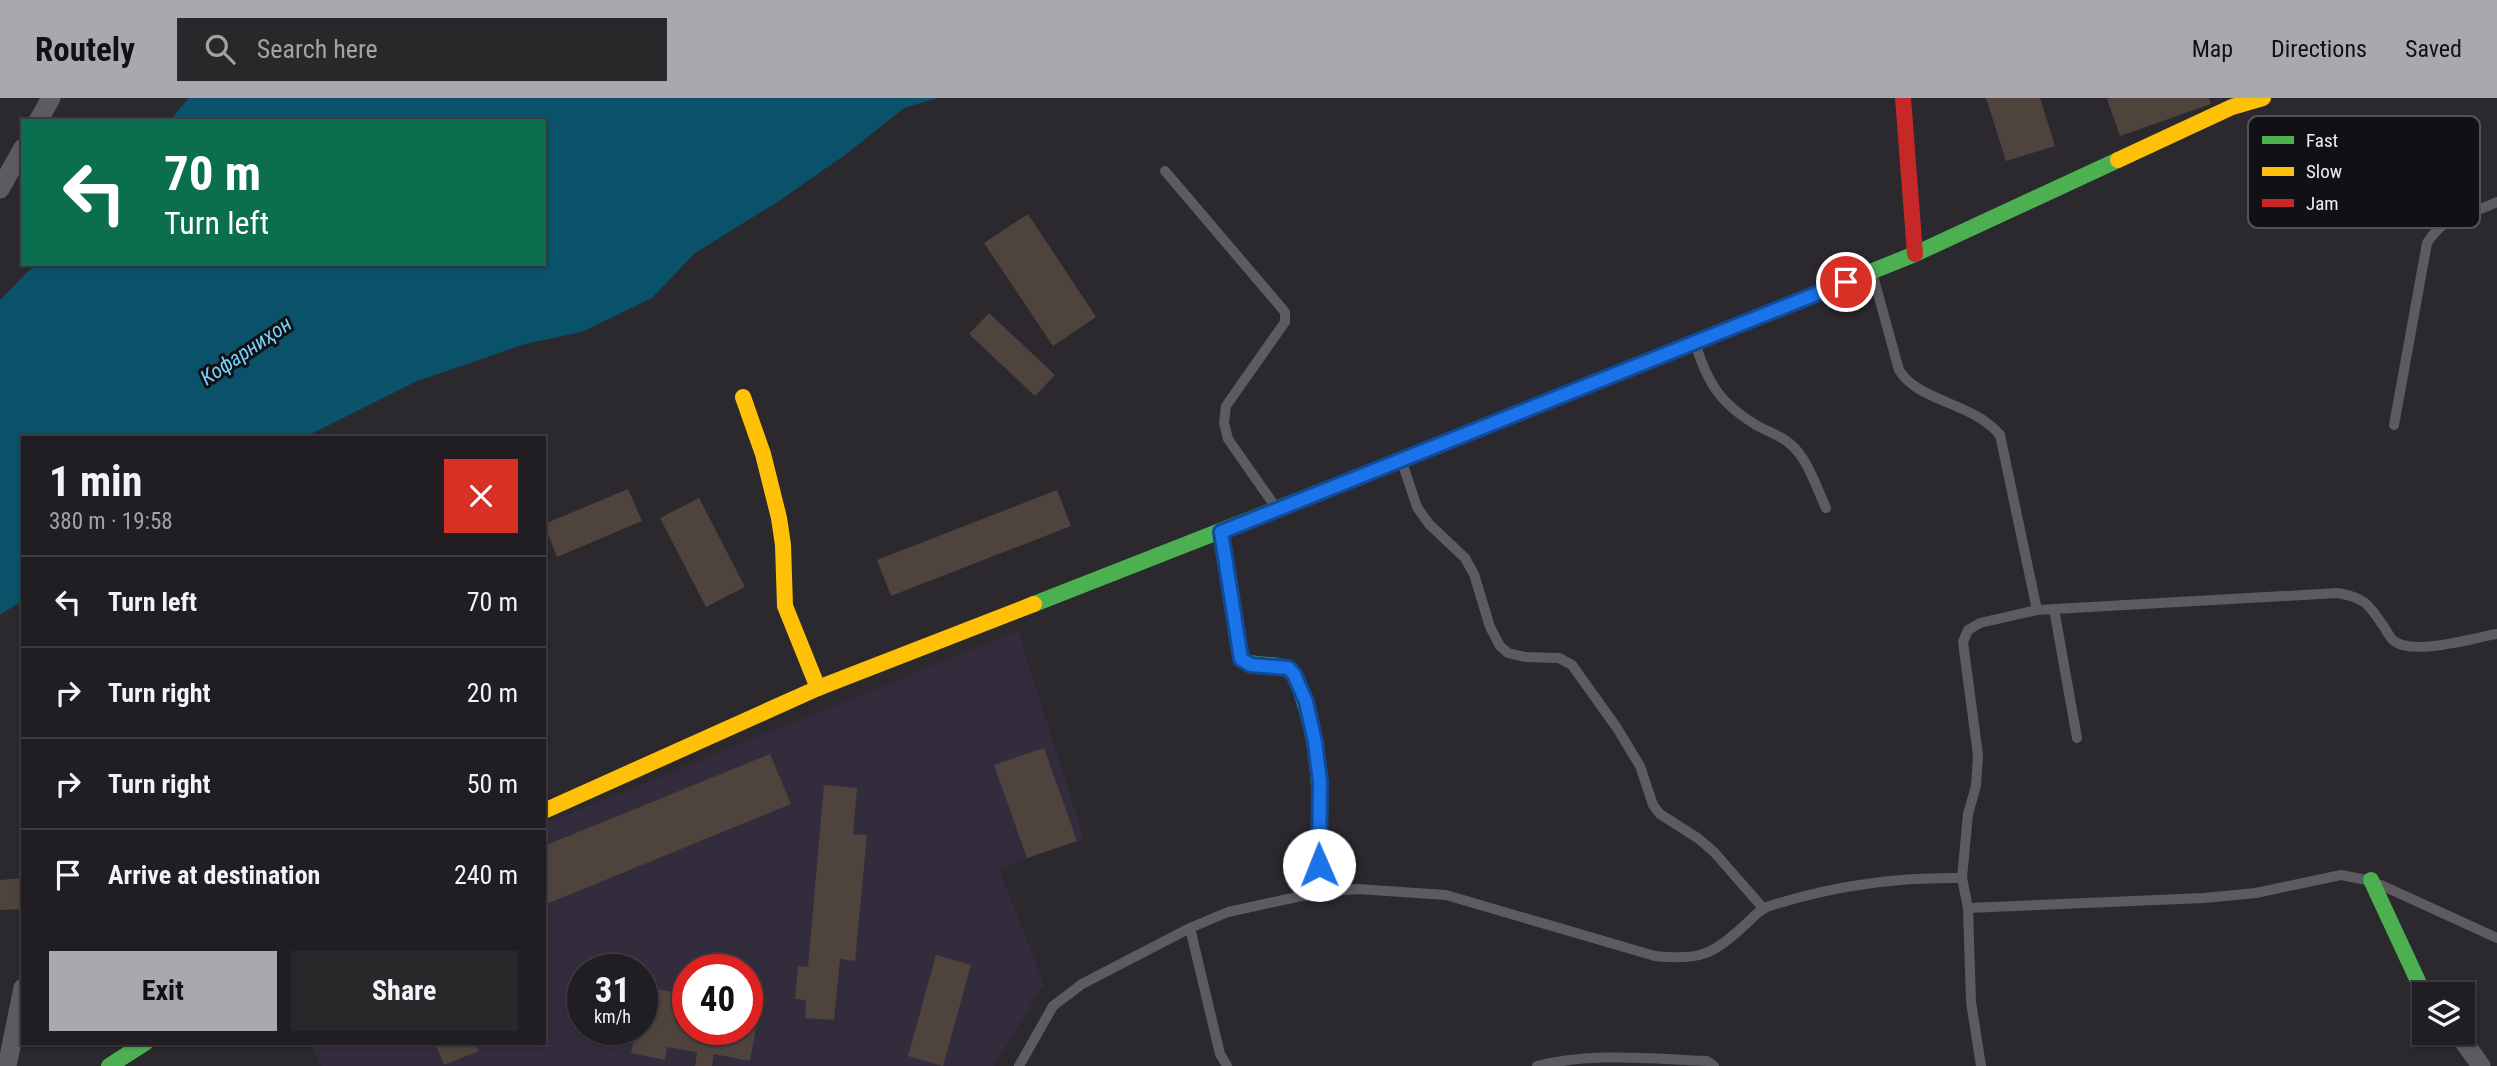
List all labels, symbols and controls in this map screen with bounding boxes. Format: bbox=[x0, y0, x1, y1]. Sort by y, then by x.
search box bbox=[177, 18, 667, 81]
text: Routely bbox=[35, 30, 135, 69]
icon: search bbox=[201, 30, 239, 68]
text: Search here bbox=[257, 34, 378, 64]
text: Map bbox=[2192, 35, 2233, 63]
text: Directions bbox=[2271, 35, 2367, 63]
text: Saved bbox=[2405, 35, 2462, 63]
legend bbox=[2248, 116, 2480, 228]
text: Fast bbox=[2306, 129, 2338, 152]
text: 70 m bbox=[164, 145, 261, 202]
icon: left bbox=[49, 147, 140, 238]
text: Slow bbox=[2306, 160, 2342, 183]
text: Jam bbox=[2306, 192, 2339, 215]
text: Turn left bbox=[164, 204, 269, 242]
pin bbox=[1816, 252, 1876, 312]
icon: arrive bbox=[1827, 263, 1865, 301]
water label: Кофарниҳон bbox=[196, 312, 296, 390]
text: 1 min bbox=[49, 457, 142, 506]
button: close bbox=[444, 459, 518, 533]
text: 380 m · 19:58 bbox=[49, 508, 173, 535]
icon: left bbox=[49, 583, 87, 621]
text: Turn left bbox=[108, 587, 197, 617]
text: 70 m bbox=[467, 587, 518, 617]
icon: right bbox=[49, 674, 87, 712]
text: Turn right bbox=[108, 678, 210, 708]
text: 20 m bbox=[467, 678, 518, 708]
icon: right bbox=[49, 765, 87, 803]
text: Turn right bbox=[108, 769, 210, 799]
text: 50 m bbox=[467, 769, 518, 799]
position arrow bbox=[1282, 828, 1356, 902]
icon: arrive bbox=[49, 856, 87, 894]
text: Arrive at destination bbox=[108, 860, 320, 890]
text: 240 m bbox=[454, 860, 518, 890]
button: Exit bbox=[49, 951, 277, 1031]
button: Share bbox=[291, 951, 518, 1031]
speed limit sign: 40 bbox=[672, 954, 763, 1045]
text: 31 bbox=[595, 970, 630, 1011]
map controls bbox=[2412, 982, 2475, 1045]
button: layers bbox=[2412, 982, 2475, 1045]
text: km/h bbox=[594, 1006, 631, 1027]

